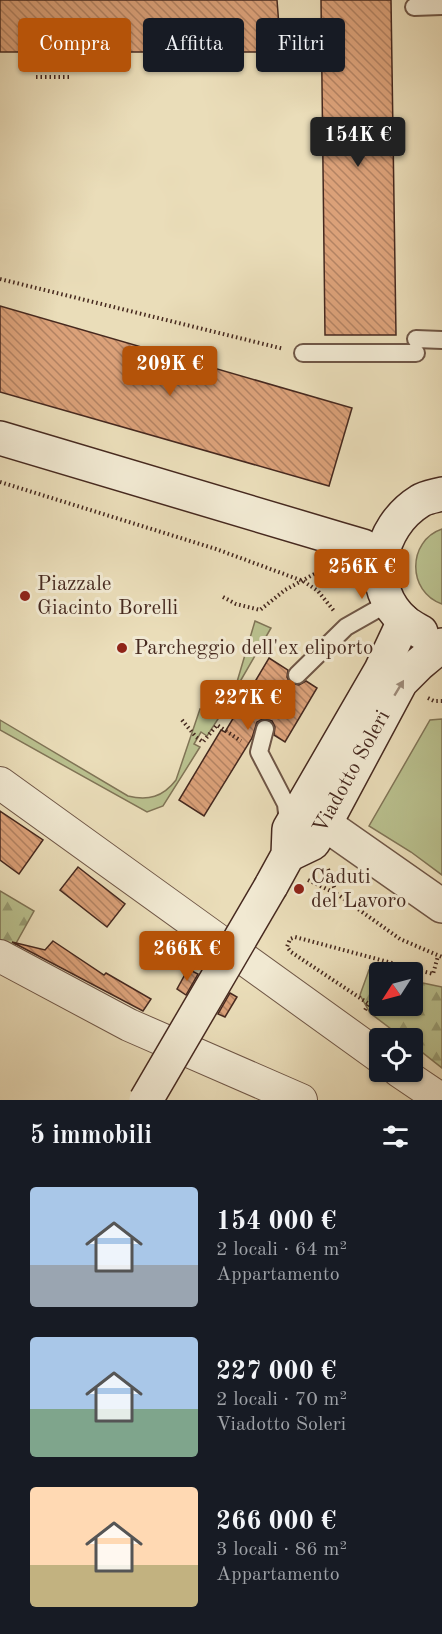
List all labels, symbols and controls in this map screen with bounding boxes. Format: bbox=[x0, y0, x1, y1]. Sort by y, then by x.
chip: Compra bbox=[18, 18, 131, 72]
chip: Affitta bbox=[143, 18, 244, 72]
chip: Filtri bbox=[256, 18, 345, 72]
pin: 154K € bbox=[309, 117, 407, 168]
text: 154K € bbox=[324, 126, 392, 146]
pin: 209K € bbox=[121, 346, 219, 397]
text: 209K € bbox=[136, 355, 204, 375]
pin: 256K € bbox=[313, 549, 411, 600]
text: 256K € bbox=[328, 558, 396, 578]
place label: Piazzale Giacinto Borelli bbox=[37, 574, 178, 619]
marker: Piazzale Giacinto Borelli bbox=[18, 589, 32, 603]
place label: Parcheggio dell'ex eliporto bbox=[134, 638, 373, 659]
marker: Parcheggio dell'ex eliporto bbox=[115, 641, 129, 655]
pin: 227K € bbox=[199, 680, 297, 731]
one-way arrow bbox=[394, 680, 405, 696]
text: 227K € bbox=[214, 689, 282, 709]
street label: Viadotto Soleri bbox=[310, 707, 394, 837]
place label: Caduti del Lavoro bbox=[311, 867, 407, 912]
marker: Caduti del Lavoro bbox=[292, 882, 306, 896]
pin: 266K € bbox=[138, 931, 236, 982]
text: 266K € bbox=[153, 940, 221, 960]
north arrow bbox=[369, 962, 423, 1016]
map controls bbox=[369, 962, 423, 1082]
button: locate bbox=[369, 1028, 423, 1082]
icon: filters bbox=[379, 1120, 412, 1153]
text: 5 immobili bbox=[30, 1123, 152, 1149]
text: 154 000 € bbox=[216, 1209, 336, 1235]
icon: home bbox=[78, 1211, 150, 1283]
text: 2 locali · 64 m² bbox=[216, 1240, 347, 1260]
text: Appartamento bbox=[216, 1265, 340, 1285]
text: 227 000 € bbox=[216, 1359, 336, 1385]
icon: home bbox=[78, 1361, 150, 1433]
text: 2 locali · 70 m² bbox=[216, 1390, 347, 1410]
text: Viadotto Soleri bbox=[216, 1415, 346, 1435]
text: 266 000 € bbox=[216, 1509, 336, 1535]
icon: home bbox=[78, 1511, 150, 1583]
text: 3 locali · 86 m² bbox=[216, 1540, 347, 1560]
text: Appartamento bbox=[216, 1565, 340, 1585]

